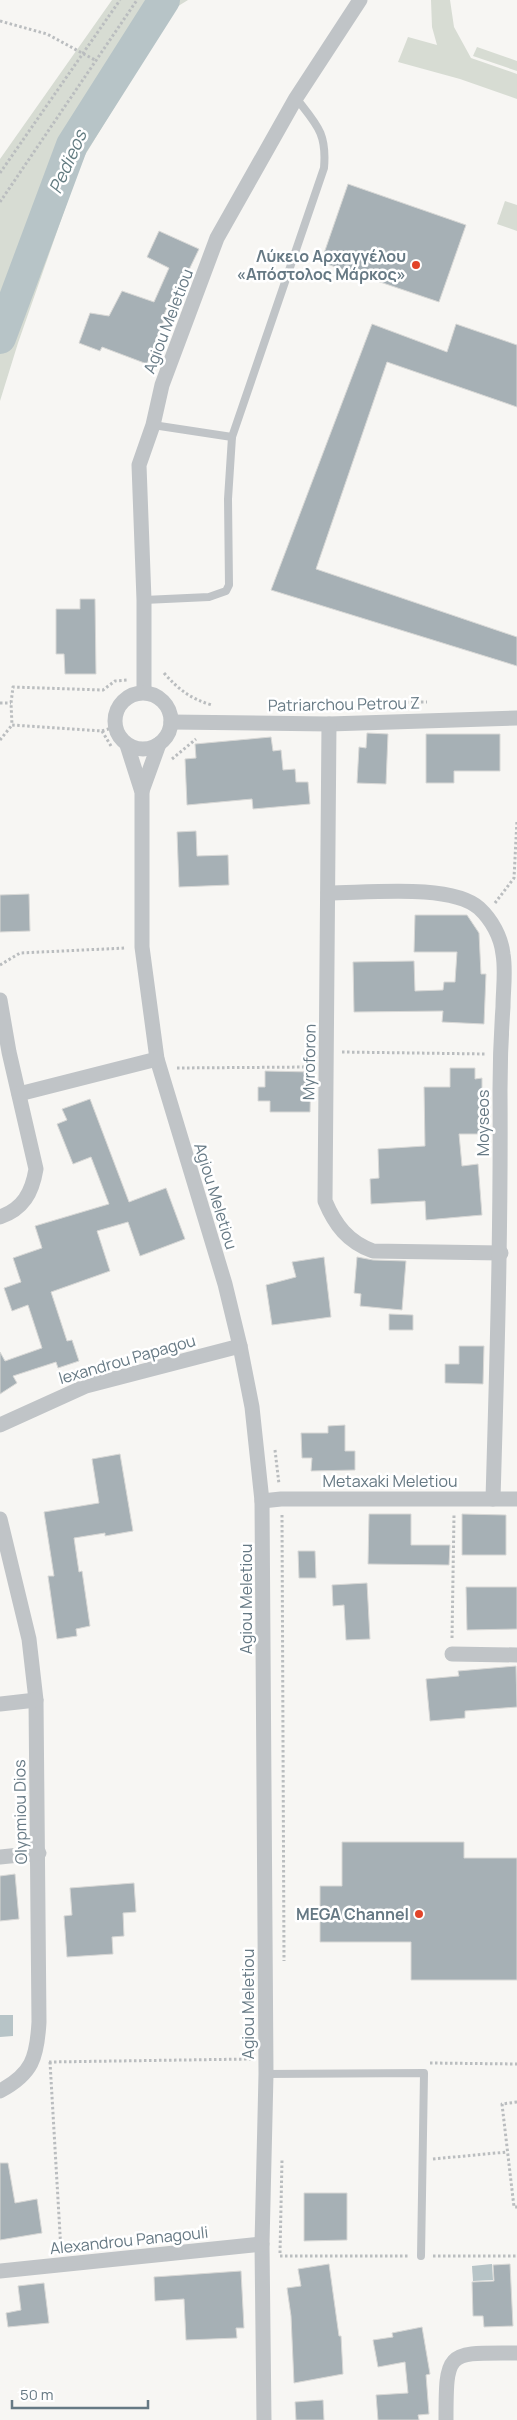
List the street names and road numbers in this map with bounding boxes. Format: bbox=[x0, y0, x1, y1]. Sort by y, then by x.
street label: Agiou Meletiou bbox=[138, 265, 198, 377]
street label: Patriarchou Petrou Z bbox=[268, 692, 420, 716]
street label: Myroforon bbox=[297, 1024, 321, 1100]
street label: Moyseos bbox=[472, 1090, 494, 1156]
street label: Agiou Meletiou bbox=[189, 1140, 243, 1252]
street label: lexandrou Papagou bbox=[56, 1329, 198, 1389]
street label: Metaxaki Meletiou bbox=[323, 1470, 457, 1492]
street label: Agiou Meletiou bbox=[235, 1544, 257, 1654]
street label: Olypmiou Dios bbox=[8, 1759, 32, 1865]
street label: Agiou Meletiou bbox=[237, 1949, 259, 2059]
street label: Alexandrou Panagouli bbox=[49, 2221, 209, 2259]

